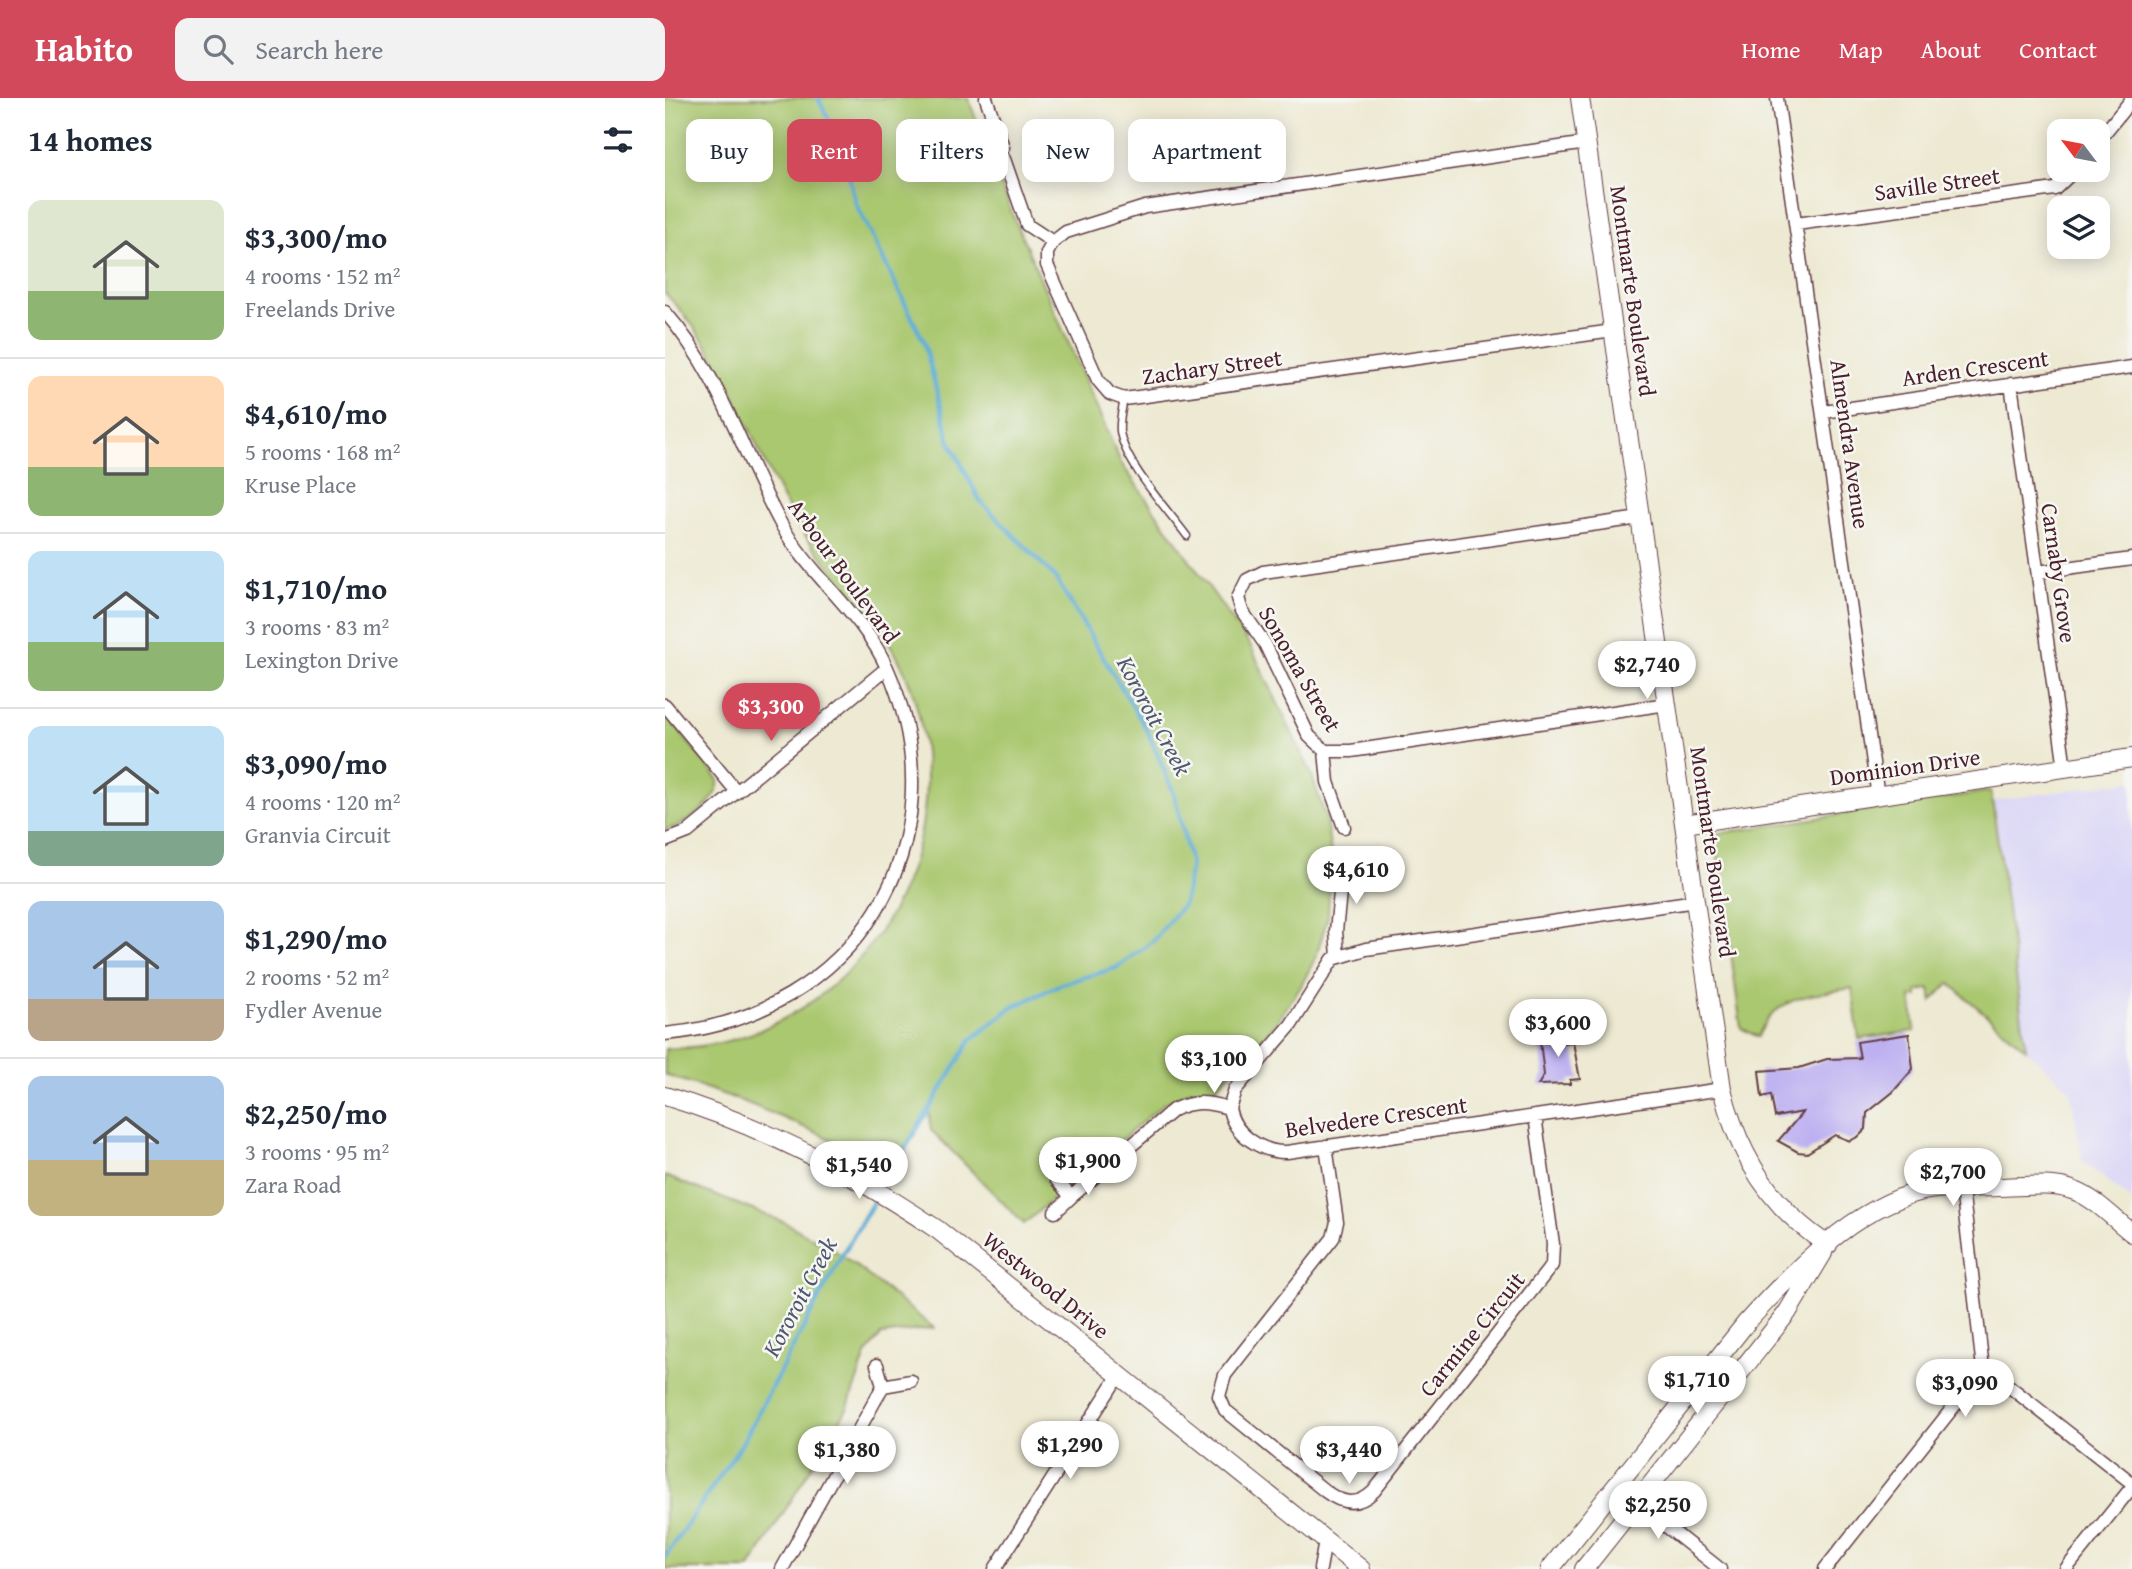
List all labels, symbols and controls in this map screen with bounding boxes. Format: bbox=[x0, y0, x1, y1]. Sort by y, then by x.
search box bbox=[175, 18, 665, 81]
text: Habito bbox=[35, 25, 133, 73]
icon: search bbox=[199, 30, 237, 68]
text: Search here bbox=[255, 30, 383, 69]
text: Home bbox=[1742, 32, 1801, 67]
text: Map bbox=[1839, 32, 1883, 67]
text: About bbox=[1921, 32, 1981, 67]
text: Contact bbox=[2019, 32, 2097, 67]
text: 14 homes bbox=[28, 118, 153, 162]
chip: Buy bbox=[686, 119, 773, 182]
chip: Rent bbox=[787, 119, 882, 182]
chip: Filters bbox=[896, 119, 1008, 182]
chip: New bbox=[1022, 119, 1114, 182]
chip: Apartment bbox=[1128, 119, 1286, 182]
north arrow bbox=[2047, 119, 2111, 182]
map controls bbox=[2047, 119, 2110, 259]
icon: filters bbox=[599, 121, 637, 159]
street label: Saville Street bbox=[1872, 158, 2002, 209]
street label: Montmarte Boulevard bbox=[1602, 183, 1665, 399]
button: layers bbox=[2047, 196, 2110, 259]
text: $3,300/mo bbox=[245, 215, 387, 259]
icon: home bbox=[84, 228, 168, 312]
text: 4 rooms · 152 m² bbox=[245, 259, 400, 292]
text: Freelands Drive bbox=[245, 292, 395, 325]
street label: Zachary Street bbox=[1140, 340, 1284, 393]
street label: Arden Crescent bbox=[1899, 341, 2050, 394]
street label: Almendra Avenue bbox=[1822, 357, 1879, 531]
text: $4,610/mo bbox=[245, 391, 387, 435]
icon: home bbox=[84, 404, 168, 488]
text: 5 rooms · 168 m² bbox=[245, 435, 400, 468]
text: Kruse Place bbox=[245, 468, 356, 501]
street label: Arbour Boulevard bbox=[781, 491, 909, 651]
street label: Carnaby Grove bbox=[2033, 501, 2086, 645]
text: $1,710/mo bbox=[245, 566, 387, 610]
icon: home bbox=[84, 579, 168, 663]
street label: Sonoma Street bbox=[1251, 600, 1350, 738]
text: 3 rooms · 83 m² bbox=[245, 610, 389, 643]
pin: $2,740 bbox=[1590, 642, 1704, 701]
text: Lexington Drive bbox=[245, 643, 399, 676]
text: $2,740 bbox=[1614, 647, 1680, 680]
water label: Kororoit Creek bbox=[1108, 649, 1201, 782]
pin: $3,300 bbox=[714, 684, 828, 743]
text: $3,300 bbox=[738, 689, 804, 722]
street label: Dominion Drive bbox=[1828, 740, 1982, 793]
text: $3,090/mo bbox=[245, 741, 387, 785]
street label: Montmarte Boulevard bbox=[1682, 744, 1745, 960]
icon: home bbox=[84, 754, 168, 838]
text: 4 rooms · 120 m² bbox=[245, 785, 400, 818]
text: Granvia Circuit bbox=[245, 818, 391, 851]
pin: $4,610 bbox=[1299, 846, 1413, 906]
text: $4,610 bbox=[1323, 852, 1389, 885]
text: $1,290/mo bbox=[245, 916, 387, 960]
icon: home bbox=[84, 929, 168, 1013]
text: 2 rooms · 52 m² bbox=[245, 960, 389, 993]
text: Fydler Avenue bbox=[245, 993, 382, 1026]
pin: $3,600 bbox=[1501, 1000, 1615, 1059]
text: $3,600 bbox=[1525, 1005, 1591, 1038]
pin: $3,100 bbox=[1157, 1035, 1271, 1095]
text: $3,100 bbox=[1181, 1041, 1247, 1074]
street label: Belvedere Crescent bbox=[1283, 1087, 1469, 1146]
text: $2,250/mo bbox=[245, 1091, 387, 1135]
icon: home bbox=[84, 1104, 168, 1188]
text: 3 rooms · 95 m² bbox=[245, 1135, 389, 1168]
pin: $1,900 bbox=[1031, 1138, 1145, 1197]
pin: $1,540 bbox=[802, 1142, 916, 1201]
text: $1,900 bbox=[1055, 1143, 1121, 1176]
text: $1,540 bbox=[826, 1147, 892, 1180]
pin: $2,700 bbox=[1896, 1148, 2010, 1208]
text: $2,700 bbox=[1920, 1154, 1986, 1187]
text: Zara Road bbox=[245, 1168, 341, 1201]
street label: Westwood Drive bbox=[976, 1223, 1117, 1346]
water label: Kororoit Creek bbox=[753, 1231, 846, 1364]
street label: Carmine Circuit bbox=[1411, 1264, 1532, 1403]
pin: $1,710 bbox=[1640, 1356, 1754, 1416]
pin: $3,090 bbox=[1908, 1360, 2022, 1419]
text: $1,710 bbox=[1664, 1362, 1730, 1395]
text: $3,090 bbox=[1932, 1365, 1998, 1398]
pin: $1,290 bbox=[1013, 1422, 1127, 1481]
pin: $1,380 bbox=[790, 1426, 904, 1486]
pin: $3,440 bbox=[1292, 1426, 1406, 1486]
text: $1,290 bbox=[1037, 1427, 1103, 1460]
text: $1,380 bbox=[814, 1432, 880, 1465]
text: $3,440 bbox=[1316, 1432, 1382, 1465]
pin: $2,250 bbox=[1601, 1482, 1715, 1541]
text: $2,250 bbox=[1625, 1487, 1691, 1520]

